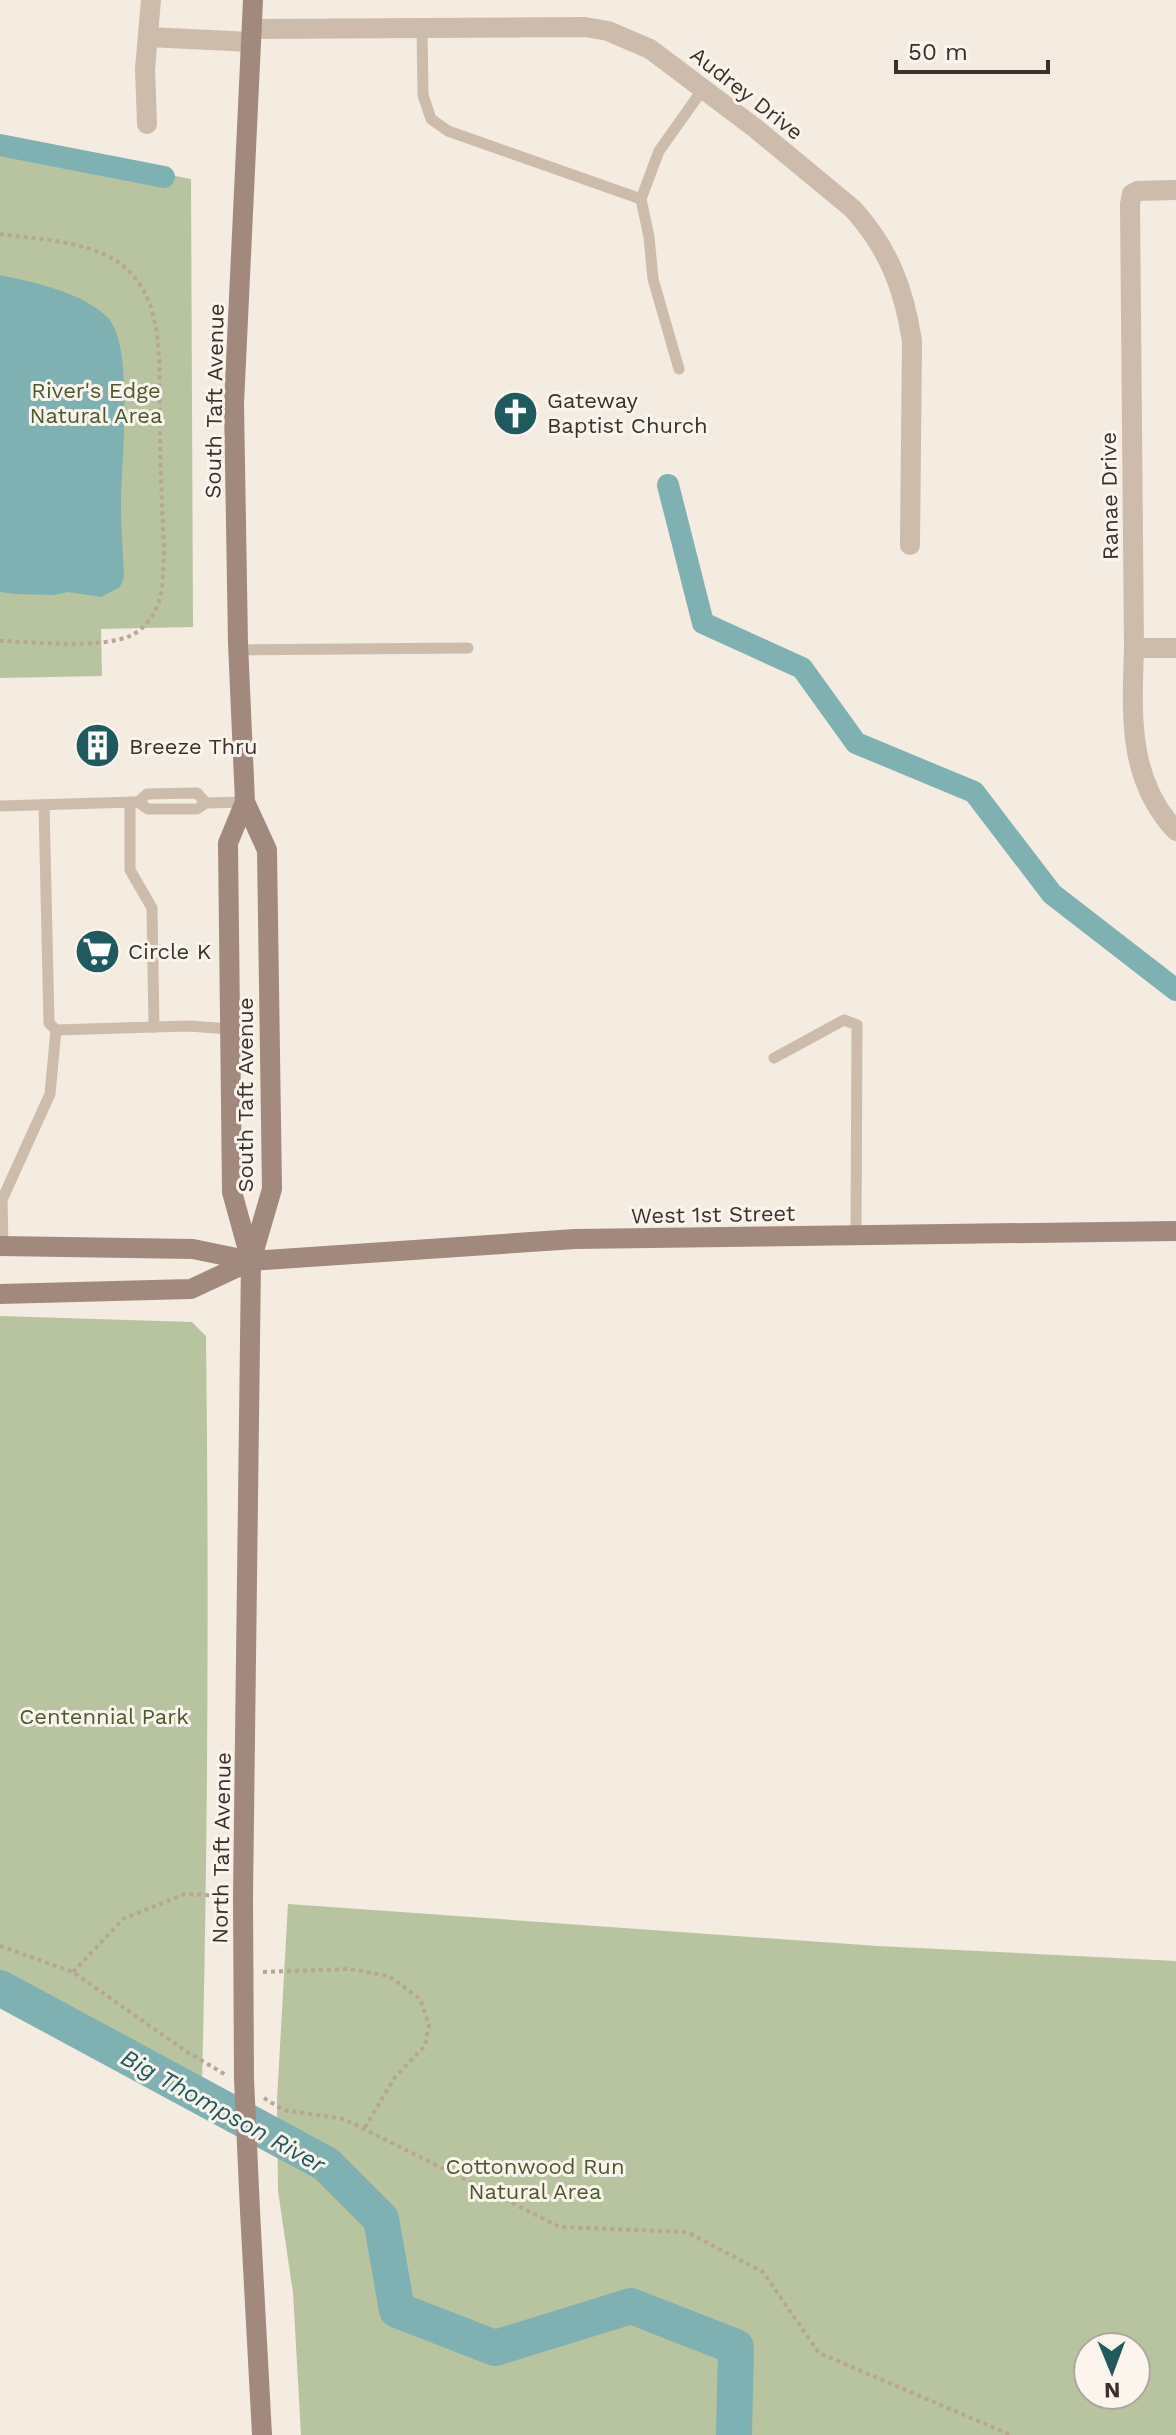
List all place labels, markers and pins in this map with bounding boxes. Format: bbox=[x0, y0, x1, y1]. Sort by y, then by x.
place label: Gateway Baptist Church bbox=[547, 388, 708, 438]
church icon: Gateway Baptist Church bbox=[492, 389, 540, 437]
building icon: Breeze Thru bbox=[74, 722, 122, 770]
place label: Breeze Thru bbox=[129, 734, 258, 759]
supermarket icon: Circle K bbox=[73, 927, 121, 975]
place label: Circle K bbox=[128, 939, 211, 964]

